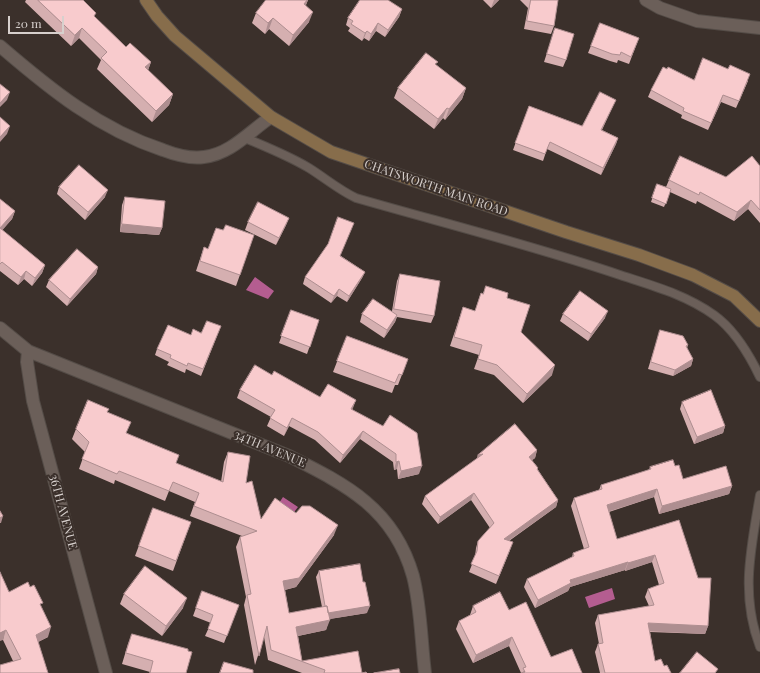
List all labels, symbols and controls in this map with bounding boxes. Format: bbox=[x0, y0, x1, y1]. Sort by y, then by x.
scale bar bbox=[10, 8, 66, 34]
text: 20 m bbox=[15, 15, 42, 31]
street label: CHATSWORTH MAIN ROAD bbox=[362, 157, 510, 219]
street label: 34TH AVENUE bbox=[232, 427, 308, 471]
street label: 36TH AVENUE bbox=[46, 473, 80, 551]

